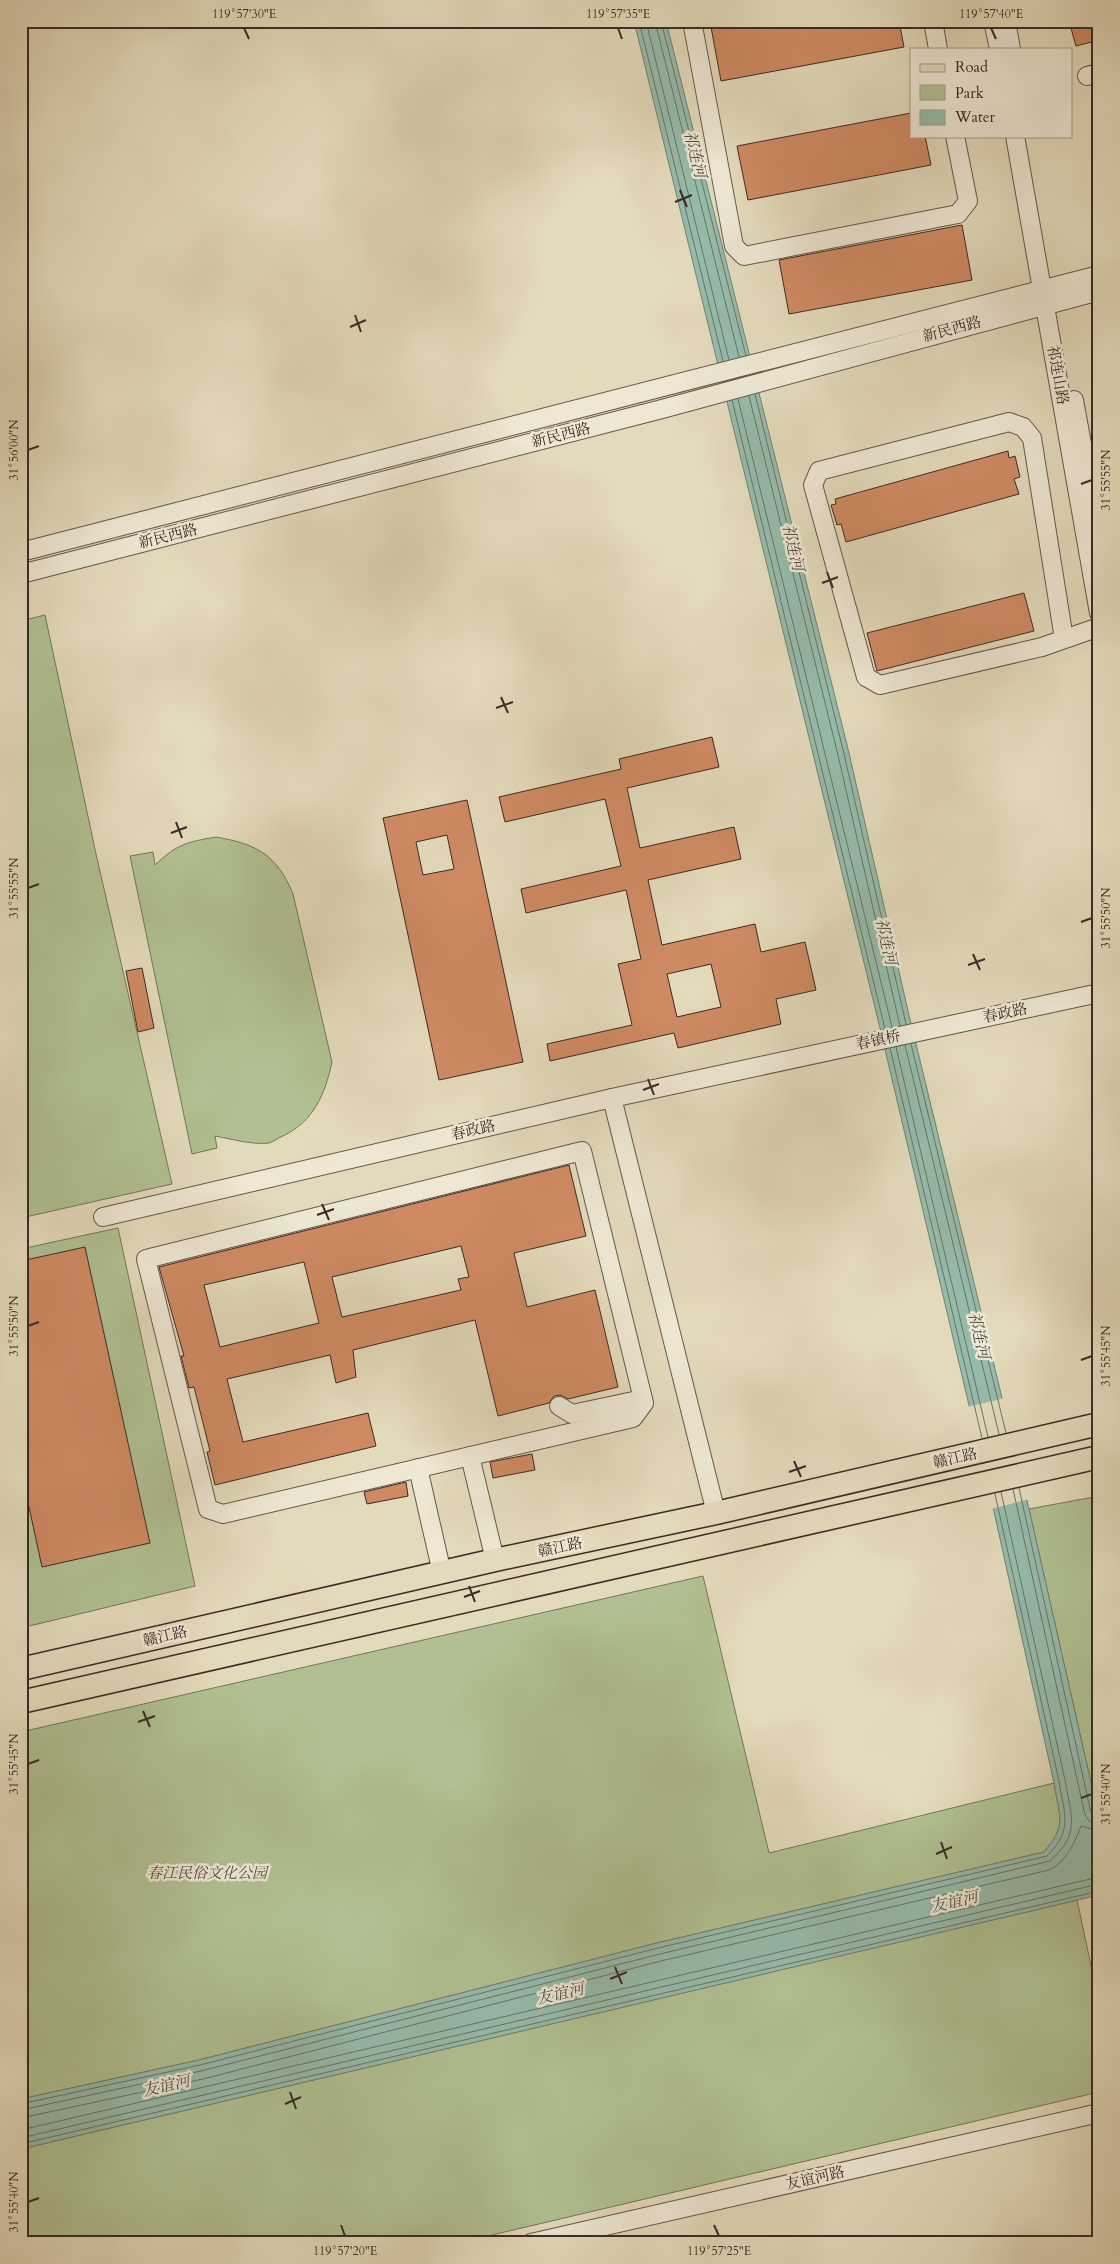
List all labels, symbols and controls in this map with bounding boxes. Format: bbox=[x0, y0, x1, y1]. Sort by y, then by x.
text: 119°57'30"E bbox=[212, 6, 276, 22]
text: 119°57'35"E bbox=[586, 6, 650, 22]
text: 119°57'40"E bbox=[959, 6, 1023, 22]
legend bbox=[910, 48, 1072, 138]
text: Road bbox=[955, 57, 988, 77]
text: Park bbox=[955, 83, 984, 103]
text: Water bbox=[954, 107, 996, 127]
water label: 祁连河 bbox=[679, 128, 712, 183]
street label: 新民西路 bbox=[920, 312, 984, 346]
street label: 祁连山路 bbox=[1043, 344, 1073, 406]
street label: 新民西路 bbox=[529, 418, 593, 452]
text: 31°56'00"N bbox=[6, 419, 22, 480]
text: 31°55'55"N bbox=[1098, 449, 1114, 510]
street label: 新民西路 bbox=[136, 519, 200, 553]
water label: 祁连河 bbox=[777, 521, 810, 576]
text: 31°55'55"N bbox=[6, 857, 22, 918]
text: 31°55'50"N bbox=[1098, 887, 1114, 948]
water label: 祁连河 bbox=[870, 915, 903, 970]
street label: 春政路 bbox=[981, 999, 1029, 1027]
street label: 春镇桥 bbox=[854, 1026, 902, 1054]
street label: 春政路 bbox=[449, 1115, 497, 1145]
text: 31°55'50"N bbox=[6, 1295, 22, 1356]
water label: 祁连河 bbox=[963, 1309, 996, 1364]
text: 31°55'45"N bbox=[1098, 1325, 1114, 1386]
street label: 赣江路 bbox=[931, 1443, 979, 1473]
street label: 赣江路 bbox=[536, 1533, 584, 1561]
street label: 赣江路 bbox=[141, 1621, 189, 1651]
text: 31°55'45"N bbox=[6, 1733, 22, 1794]
text: 31°55'40"N bbox=[1098, 1763, 1114, 1824]
park label: 春江民俗文化公园 bbox=[147, 1863, 269, 1883]
water label: 友谊河 bbox=[928, 1885, 983, 1918]
water label: 友谊河 bbox=[534, 1977, 589, 2010]
water label: 友谊河 bbox=[140, 2069, 195, 2102]
street label: 友谊河路 bbox=[784, 2162, 846, 2194]
text: 31°55'40"N bbox=[6, 2171, 22, 2232]
text: 119°57'20"E bbox=[313, 2243, 377, 2259]
text: 119°57'25"E bbox=[687, 2243, 751, 2259]

